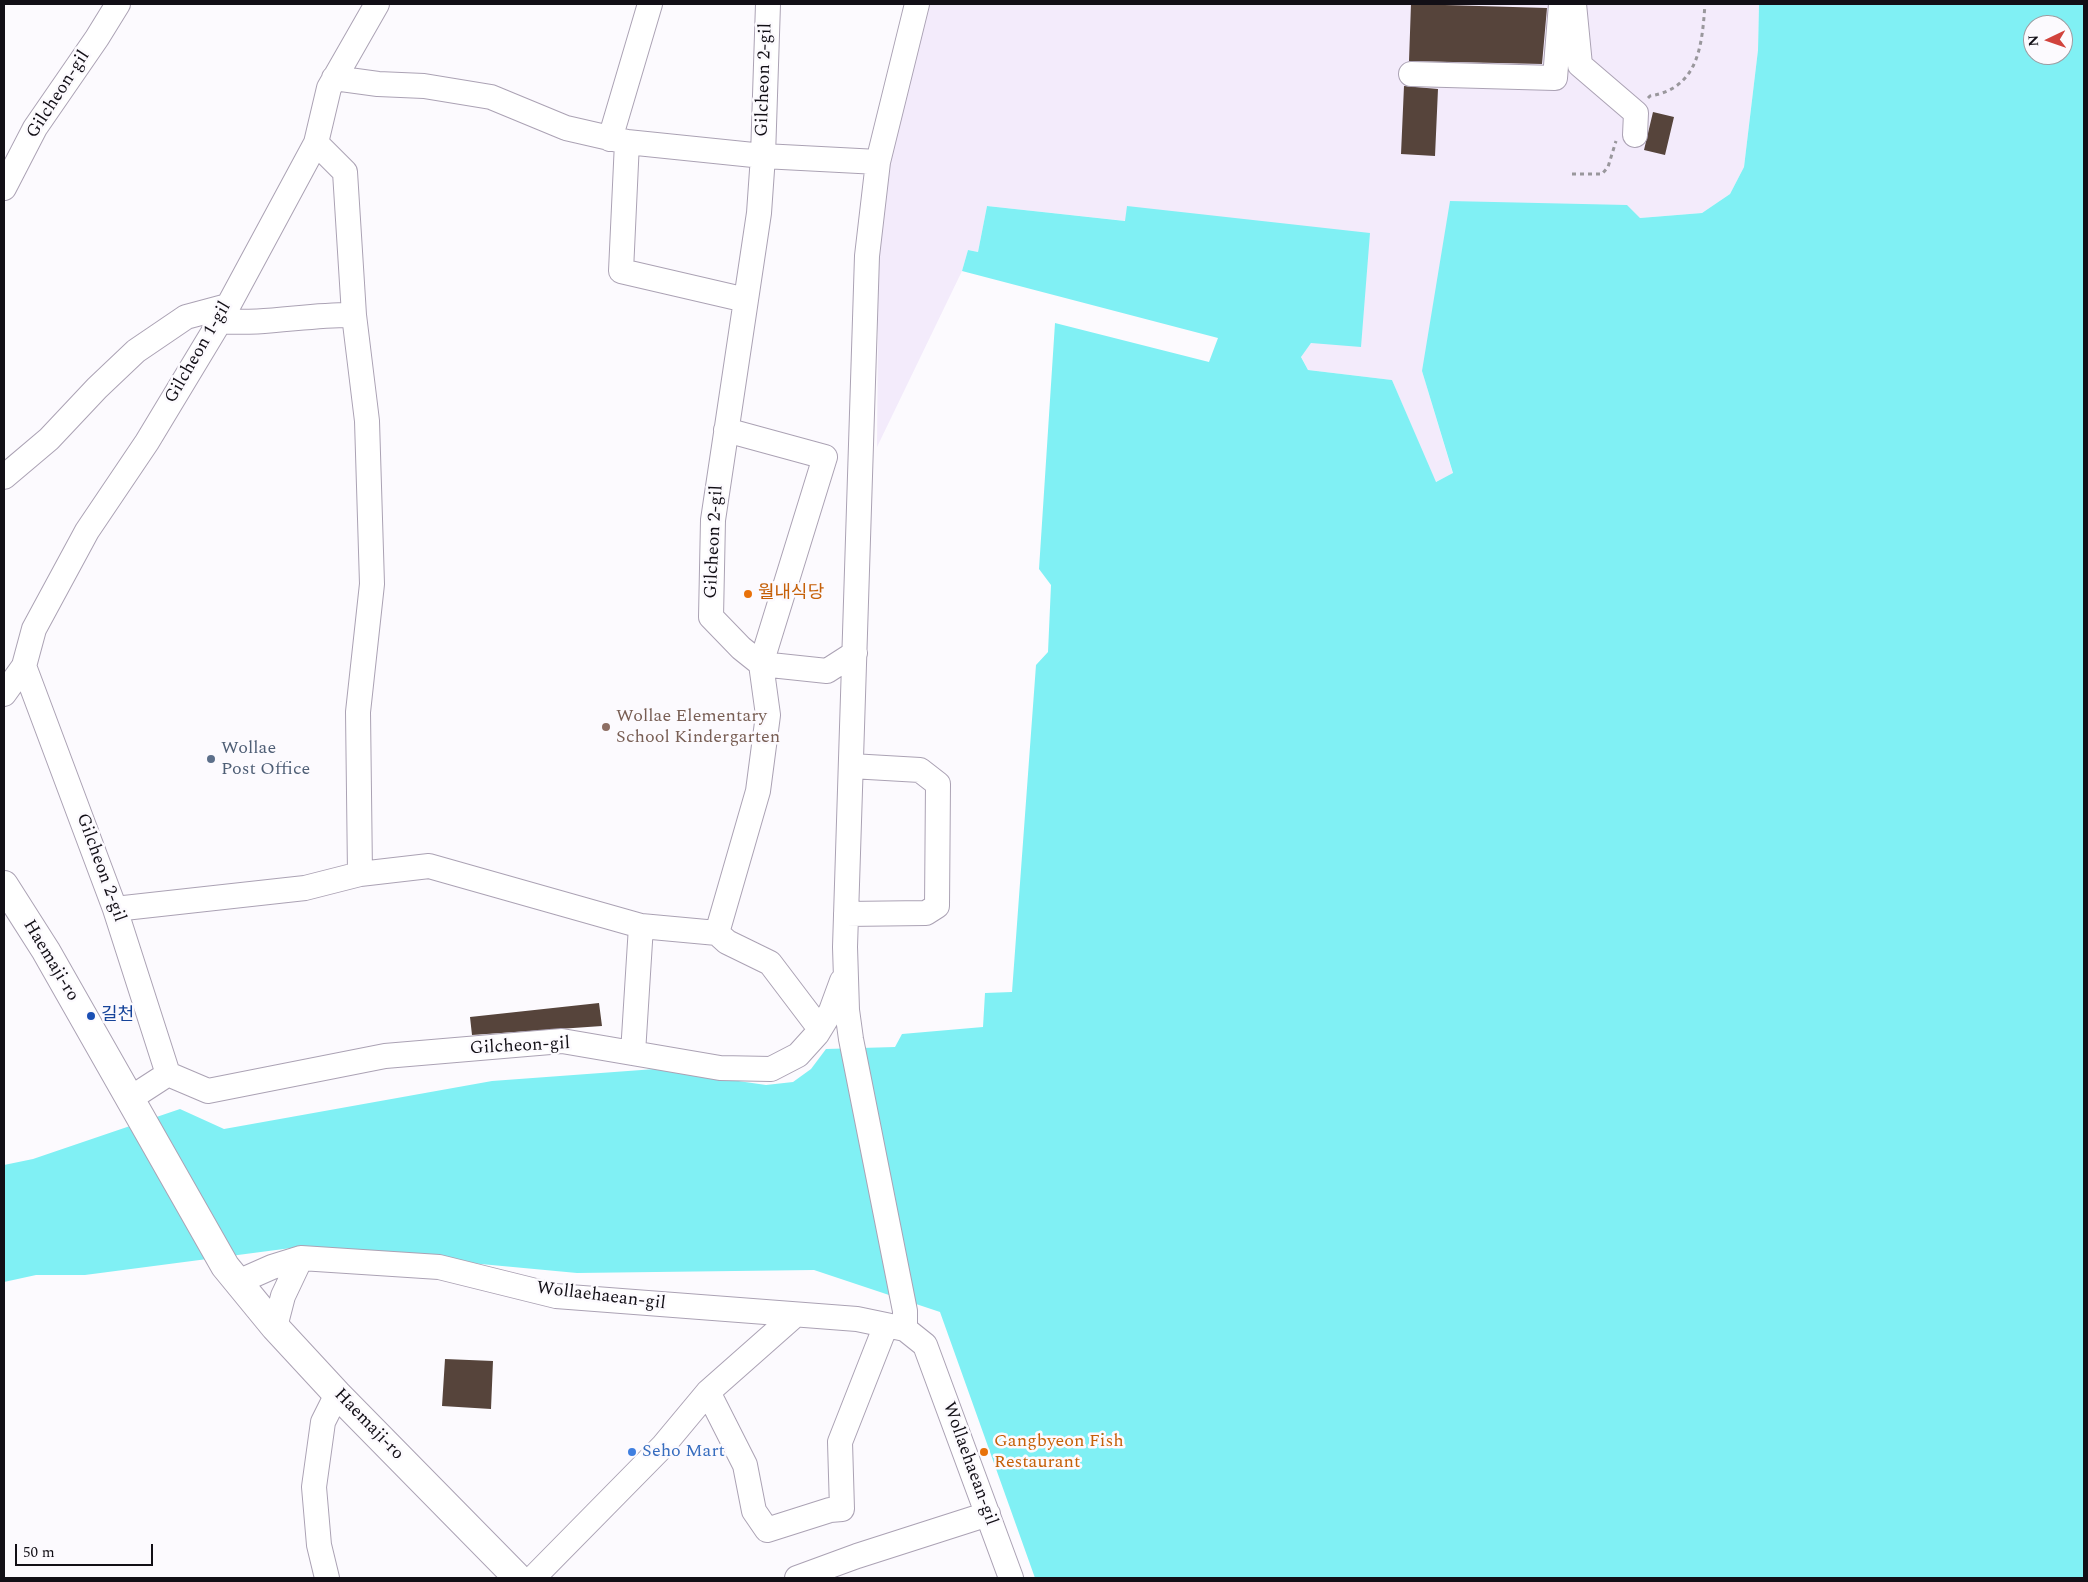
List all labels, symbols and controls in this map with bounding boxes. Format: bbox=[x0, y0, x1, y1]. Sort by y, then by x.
north arrow bbox=[2023, 15, 2073, 65]
street label: Gilcheon 2-gil bbox=[752, 23, 778, 137]
text: N bbox=[2023, 34, 2044, 47]
street label: Gilcheon-gil bbox=[23, 47, 95, 143]
street label: Gilcheon 1-gil bbox=[161, 298, 237, 408]
street label: Gilcheon 2-gil bbox=[701, 485, 729, 599]
place label: 월내식당 bbox=[758, 583, 824, 605]
marker: 월내식당 bbox=[742, 588, 754, 600]
place label: Wollae Elementary School Kindergarten bbox=[616, 706, 780, 749]
marker: Wollae Elementary School Kindergarten bbox=[600, 721, 612, 733]
place label: Wollae Post Office bbox=[221, 738, 310, 781]
marker: Wollae Post Office bbox=[205, 753, 217, 765]
street label: Gilcheon 2-gil bbox=[70, 811, 130, 925]
street label: Haemaji-ro bbox=[17, 916, 83, 1006]
place label: 길천 bbox=[101, 1005, 134, 1027]
marker: 길천 bbox=[85, 1010, 97, 1022]
street label: Gilcheon-gil bbox=[469, 1034, 571, 1060]
street label: Wollaehaean-gil bbox=[535, 1278, 667, 1316]
street label: Haemaji-ro bbox=[329, 1385, 407, 1465]
street label: Wollaehaean-gil bbox=[937, 1399, 1001, 1529]
place label: Gangbyeon Fish Restaurant bbox=[994, 1431, 1124, 1474]
place label: Seho Mart bbox=[642, 1441, 725, 1463]
marker: Seho Mart bbox=[626, 1446, 638, 1458]
marker: Gangbyeon Fish Restaurant bbox=[978, 1446, 990, 1458]
scale bar bbox=[18, 1534, 155, 1566]
text: 50 m bbox=[23, 1541, 55, 1564]

